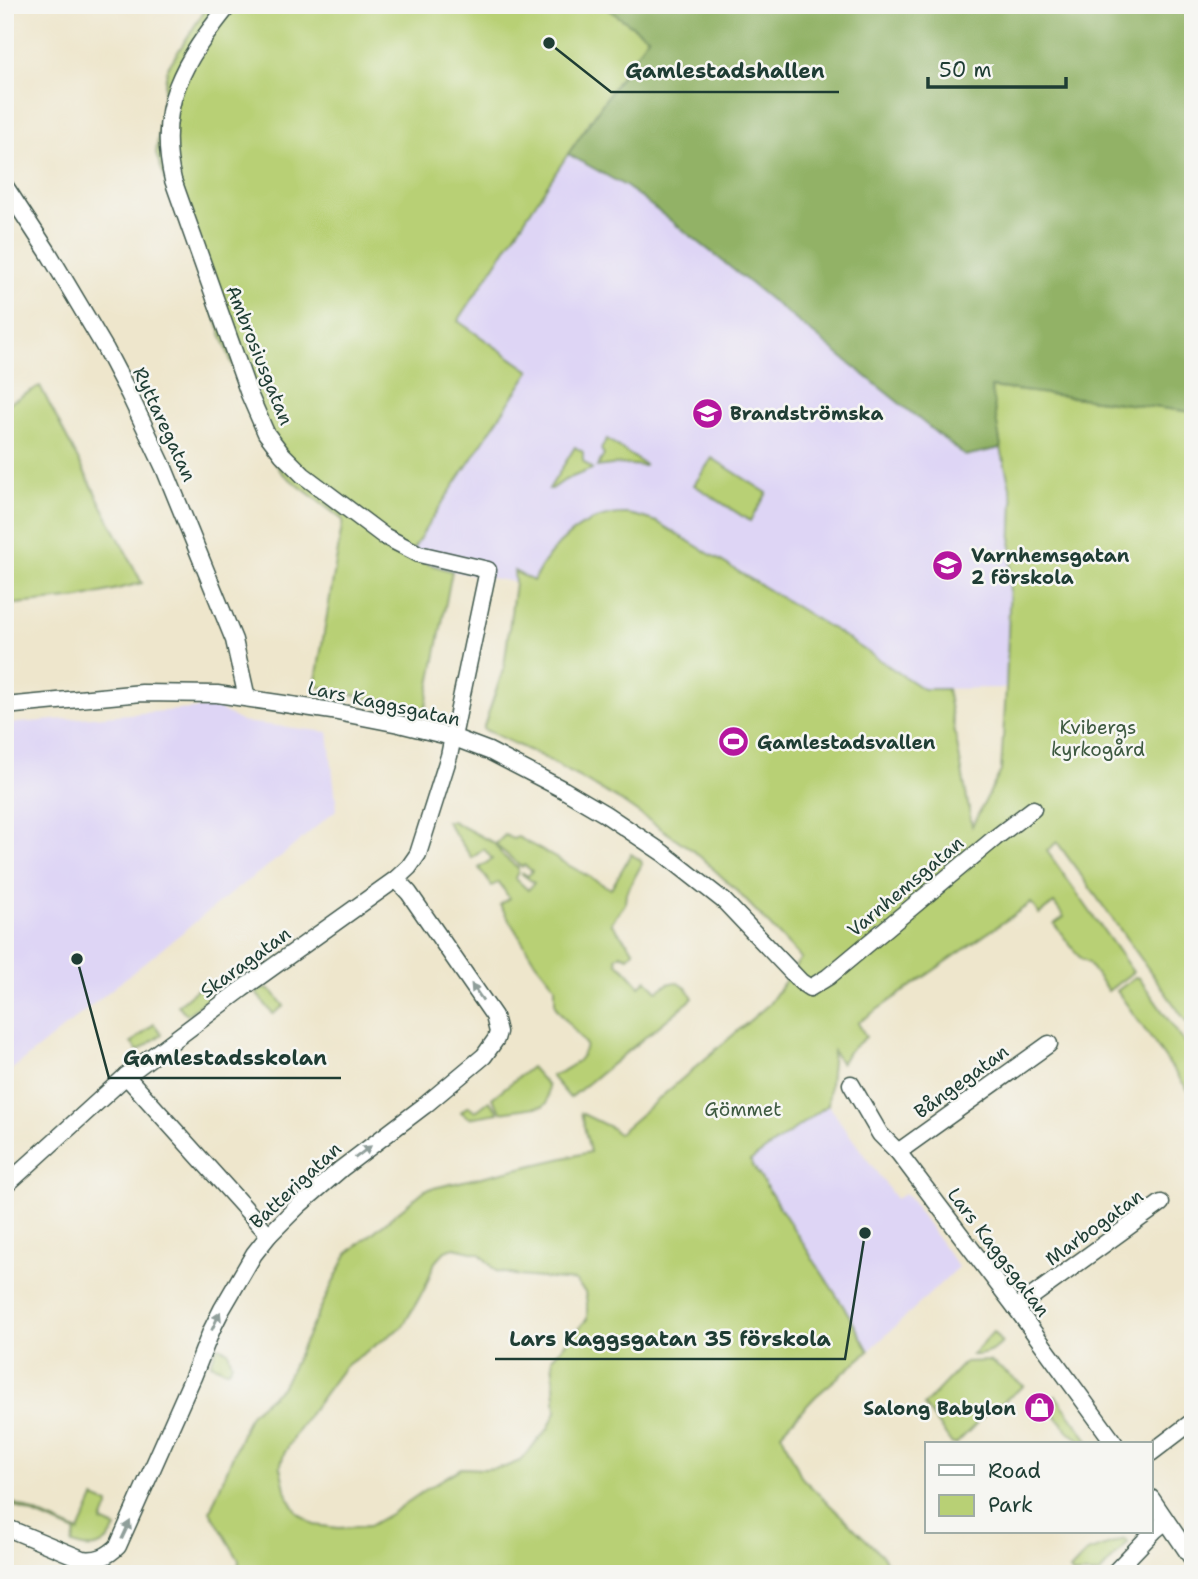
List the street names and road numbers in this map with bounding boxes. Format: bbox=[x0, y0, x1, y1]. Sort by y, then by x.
street label: Ambrosiusgatan bbox=[220, 282, 299, 429]
street label: Ryttaregatan bbox=[127, 363, 202, 486]
street label: Lars Kaggsgatan bbox=[305, 675, 463, 732]
street label: Varnhemsgatan bbox=[842, 830, 969, 942]
street label: Skaragatan bbox=[195, 921, 296, 1004]
street label: Bångegatan bbox=[909, 1039, 1014, 1124]
street label: Batterigatan bbox=[244, 1136, 346, 1234]
street label: Lars Kaggsgatan bbox=[942, 1183, 1055, 1322]
street label: Marbogatan bbox=[1040, 1183, 1148, 1271]

